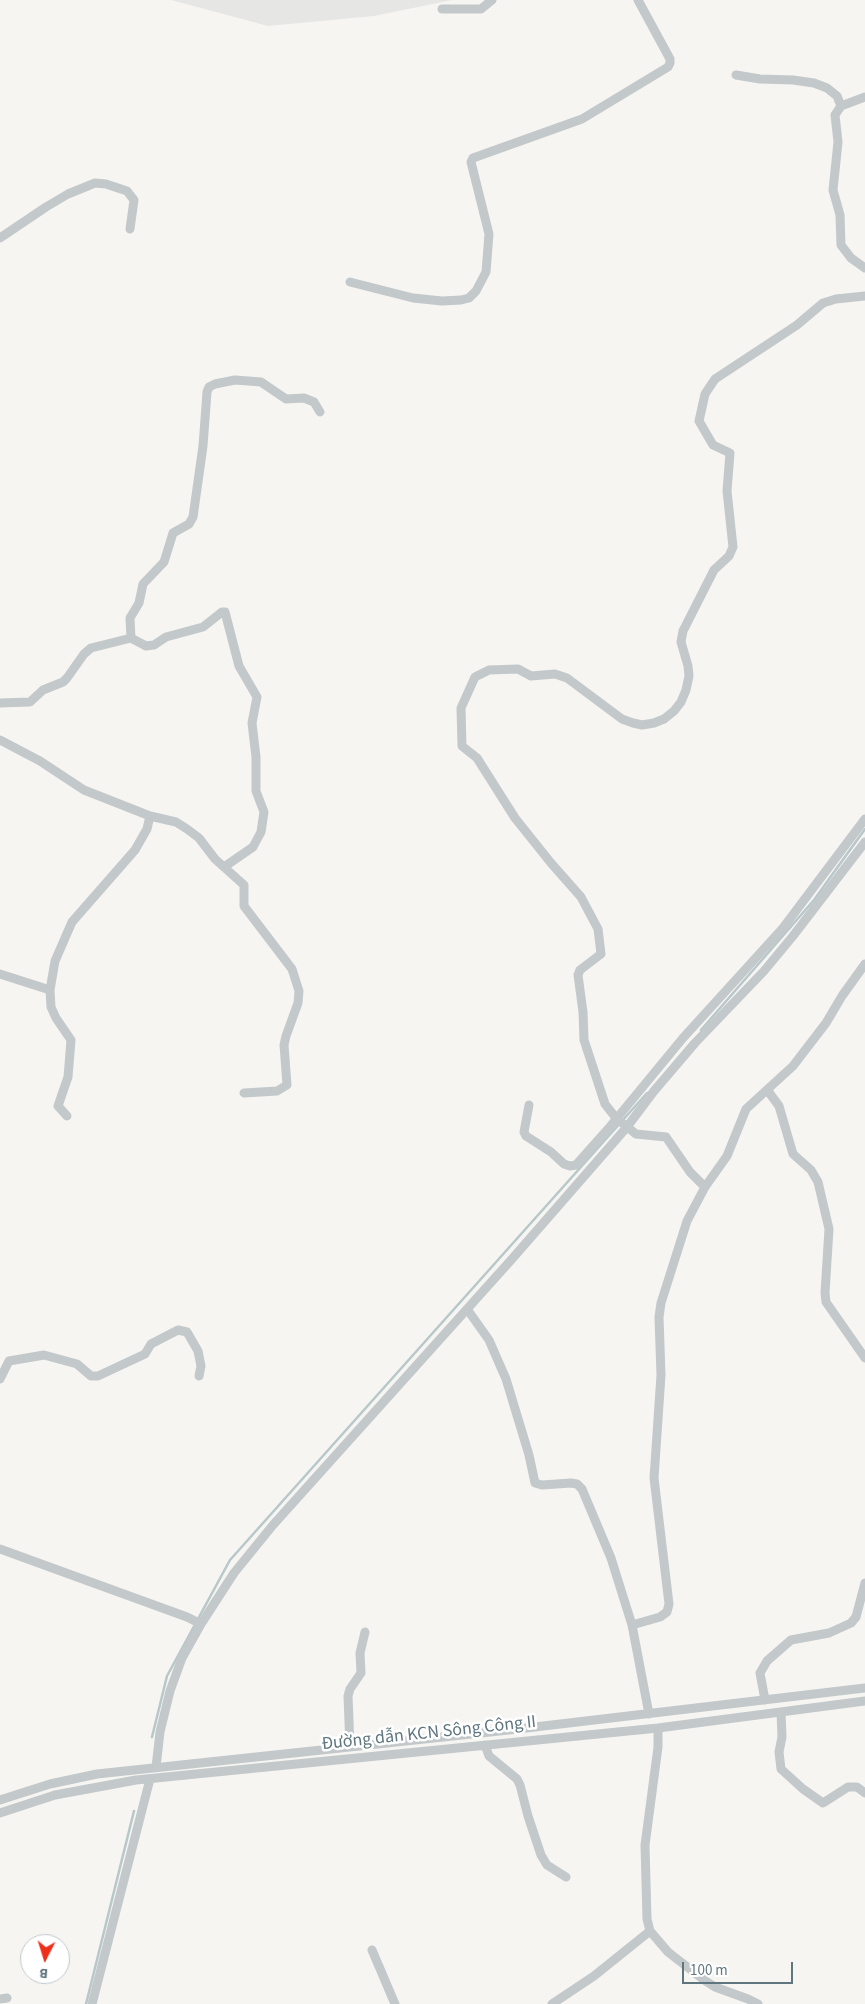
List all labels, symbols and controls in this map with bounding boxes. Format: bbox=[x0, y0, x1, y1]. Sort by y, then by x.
street label: Đường dẫn KCN Sông Công II bbox=[321, 1712, 537, 1756]
north arrow bbox=[20, 1934, 70, 1984]
scale bar bbox=[685, 1952, 796, 1984]
text: 100 m bbox=[690, 1960, 728, 1981]
text: B bbox=[39, 1963, 49, 1983]

